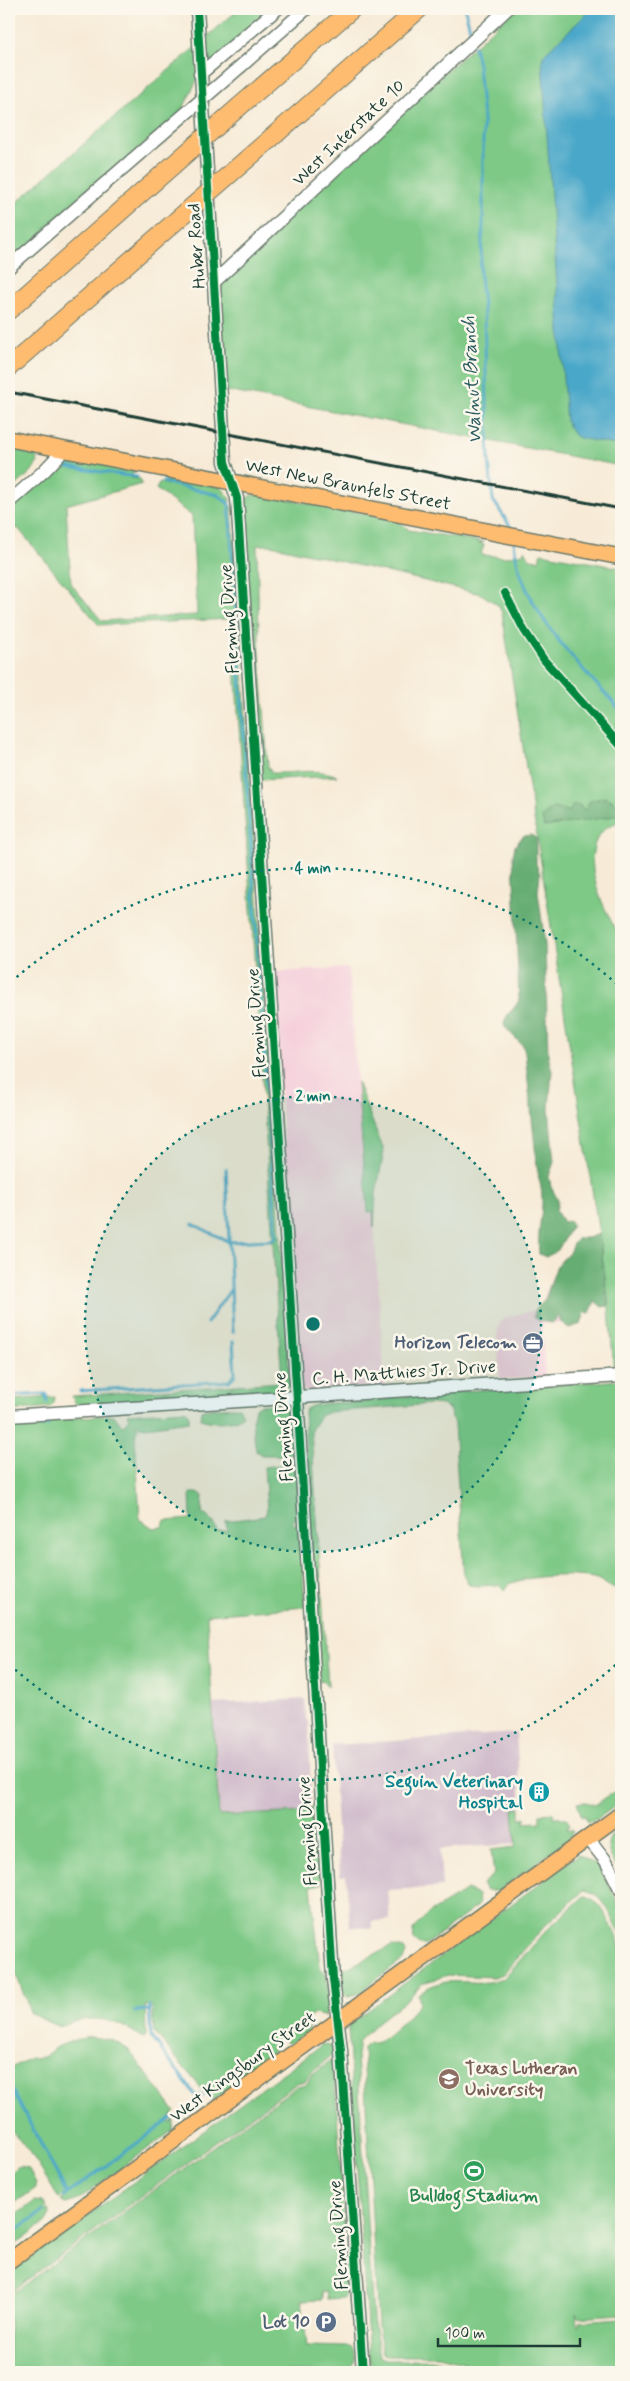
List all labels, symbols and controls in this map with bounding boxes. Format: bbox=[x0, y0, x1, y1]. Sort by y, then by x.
street label: West Interstate 10 bbox=[287, 74, 411, 192]
street label: Huber Road bbox=[182, 202, 212, 290]
water label: Walnut Branch bbox=[456, 315, 488, 444]
street label: West New Braunfels Street bbox=[243, 453, 453, 517]
street label: Fleming Drive bbox=[214, 563, 248, 675]
text: 4 min bbox=[295, 859, 331, 879]
street label: Fleming Drive bbox=[241, 967, 275, 1079]
text: 2 min bbox=[295, 1087, 331, 1107]
centre of rings bbox=[304, 1315, 322, 1333]
place label: Horizon Telecom bbox=[395, 1331, 517, 1355]
office icon: Horizon Telecom bbox=[521, 1331, 545, 1355]
street label: C. H. Matthies Jr. Drive bbox=[311, 1355, 497, 1391]
street label: Fleming Drive bbox=[268, 1371, 302, 1483]
place label: Seguin Veterinary Hospital bbox=[385, 1770, 524, 1815]
street label: Fleming Drive bbox=[292, 1775, 326, 1887]
building icon: Seguin Veterinary Hospital bbox=[527, 1780, 551, 1804]
street label: West Kingsbury Street bbox=[165, 2006, 322, 2129]
place label: Texas Lutheran University bbox=[465, 2057, 578, 2102]
school or university icon: Texas Lutheran University bbox=[437, 2067, 461, 2091]
sports icon: Bulldog Stadium bbox=[462, 2159, 486, 2183]
street label: Fleming Drive bbox=[323, 2179, 357, 2291]
place label: Bulldog Stadium bbox=[410, 2184, 539, 2210]
place label: Lot 10 bbox=[263, 2310, 310, 2334]
parking icon: Lot 10 bbox=[314, 2310, 338, 2334]
scale bar bbox=[438, 2316, 580, 2348]
text: 100 m bbox=[445, 2324, 485, 2344]

